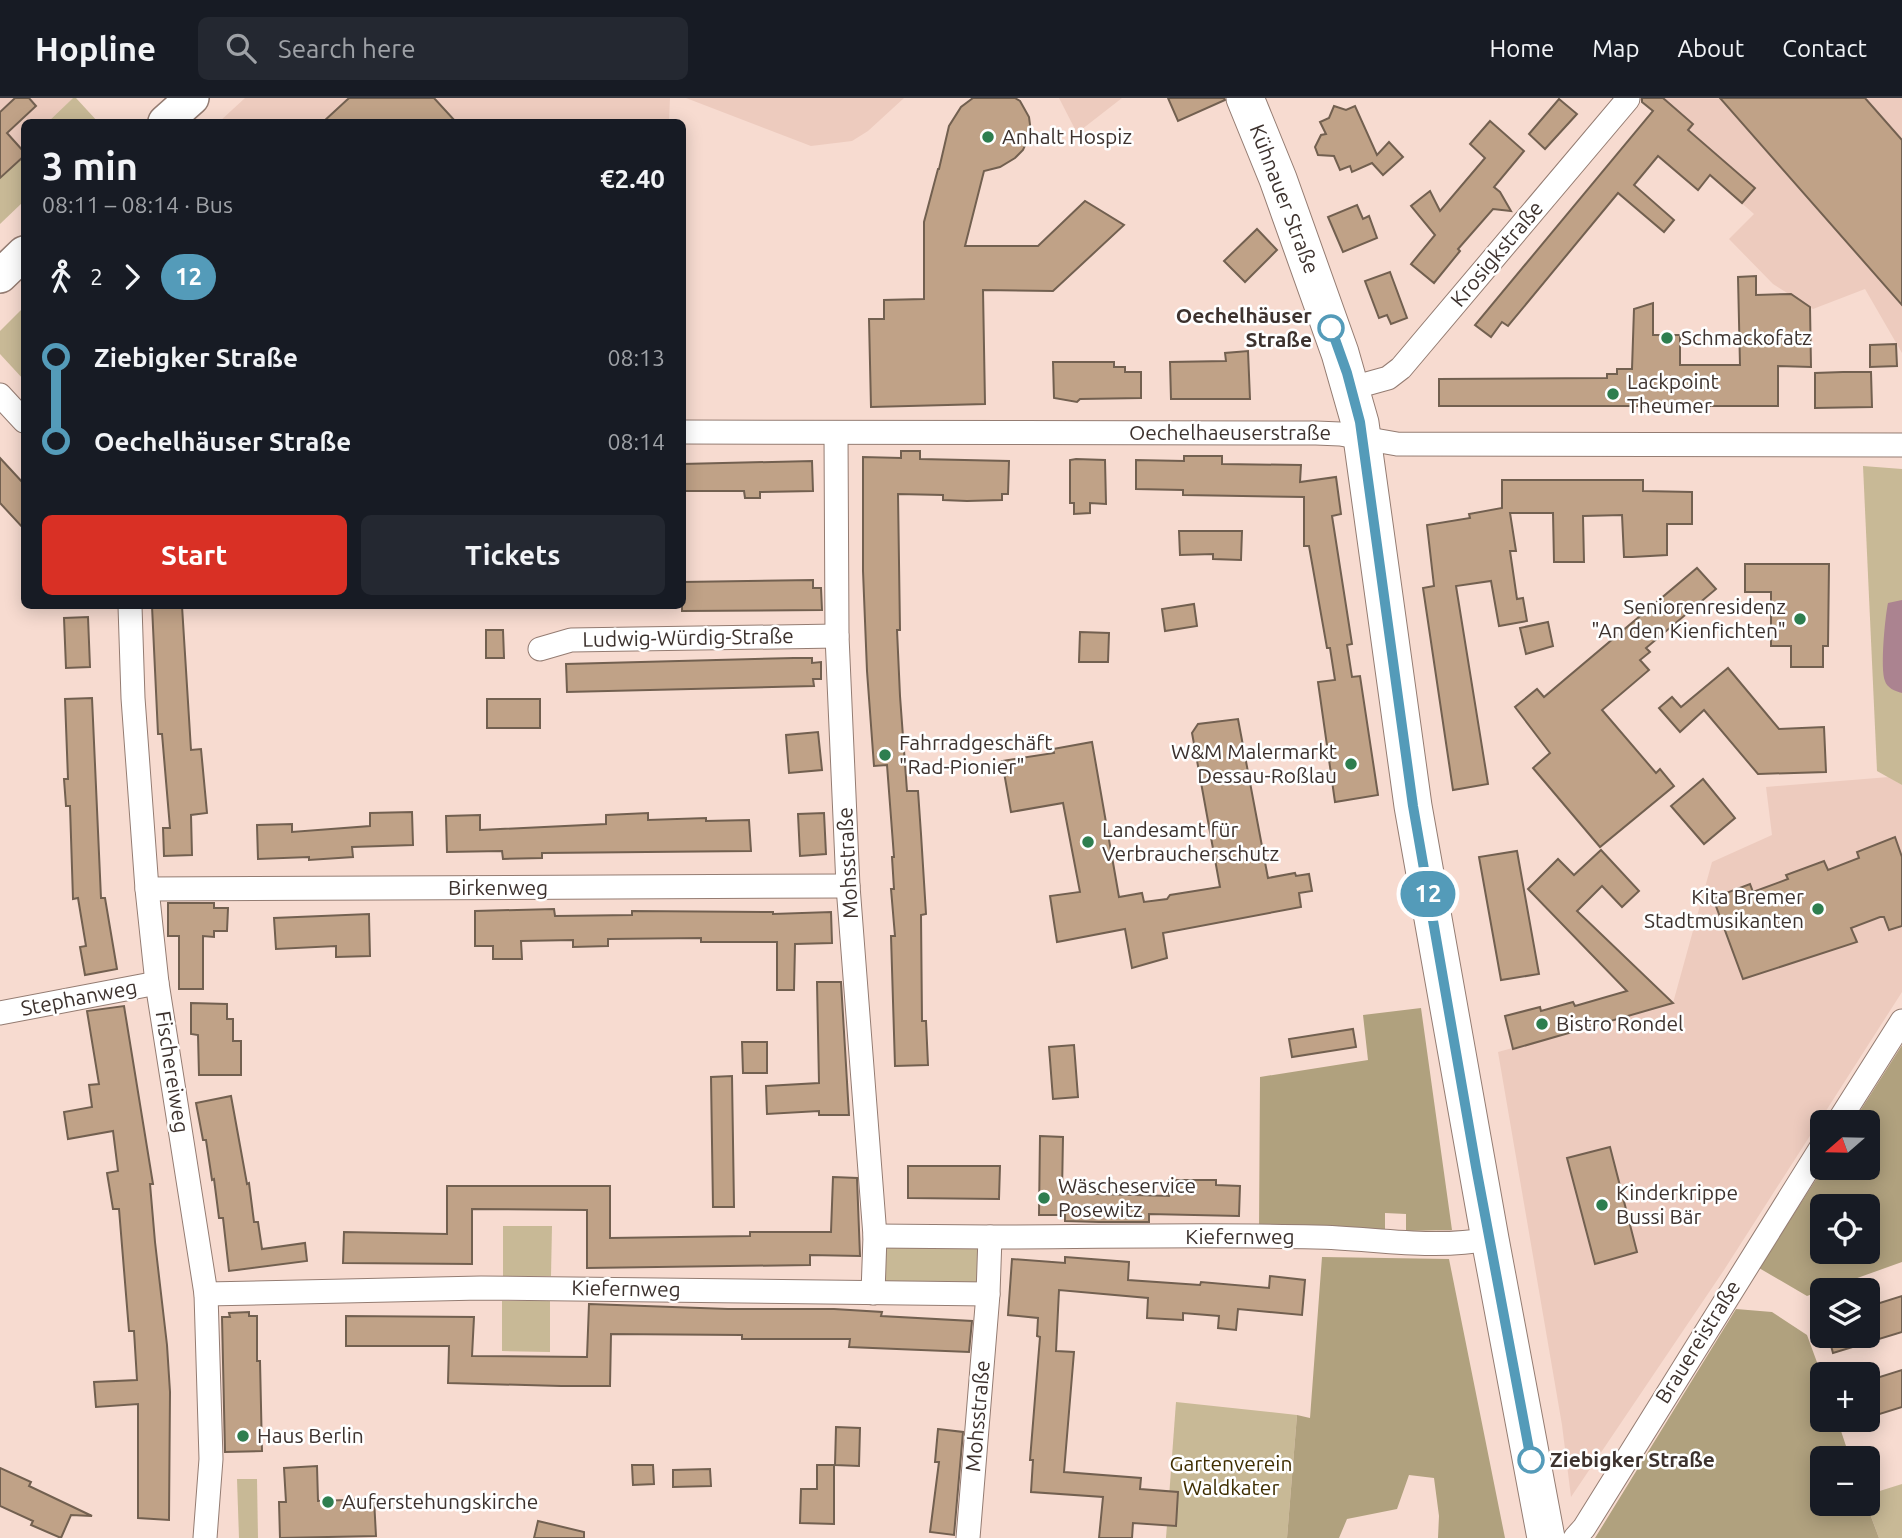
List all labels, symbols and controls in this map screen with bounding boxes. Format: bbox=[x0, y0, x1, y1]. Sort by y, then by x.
search box bbox=[198, 17, 688, 80]
icon: search bbox=[222, 29, 260, 67]
text: Hopline bbox=[35, 30, 156, 67]
text: Search here bbox=[278, 34, 415, 63]
text: Home bbox=[1489, 35, 1554, 62]
text: Map bbox=[1592, 35, 1639, 62]
text: About bbox=[1677, 35, 1744, 62]
text: Contact bbox=[1782, 35, 1867, 62]
street label: Kühnauer Straße bbox=[1245, 121, 1324, 277]
place label: Anhalt Hospiz bbox=[1002, 124, 1132, 148]
marker: Anhalt Hospiz bbox=[980, 129, 996, 145]
text: 3 min bbox=[42, 145, 138, 187]
text: €2.40 bbox=[600, 164, 665, 193]
text: 08:11 – 08:14 · Bus bbox=[42, 192, 233, 217]
street label: Krosigkstraße bbox=[1445, 196, 1547, 311]
icon: walk bbox=[42, 258, 80, 296]
icon: forward bbox=[113, 258, 151, 296]
text: 12 bbox=[175, 263, 202, 290]
text: 2 bbox=[90, 264, 103, 289]
place label: Oechelhäuser Straße bbox=[1176, 303, 1312, 351]
marker: Oechelhäuser Straße bbox=[1318, 315, 1344, 341]
place label: Schmackofatz bbox=[1681, 325, 1812, 349]
marker: Schmackofatz bbox=[1659, 330, 1675, 346]
text: Ziebigker Straße bbox=[94, 343, 298, 372]
text: 08:13 bbox=[607, 345, 665, 370]
place label: Lackpoint Theumer bbox=[1627, 369, 1719, 417]
marker: Lackpoint Theumer bbox=[1605, 386, 1621, 402]
street label: Oechelhaeuserstraße bbox=[1129, 420, 1331, 444]
text: Oechelhäuser Straße bbox=[94, 427, 351, 456]
text: 08:14 bbox=[607, 429, 665, 454]
button: Start bbox=[42, 515, 347, 595]
button: Tickets bbox=[361, 515, 665, 595]
place label: Seniorenresidenz "An den Kienfichten" bbox=[1591, 594, 1786, 642]
marker: Seniorenresidenz "An den Kienfichten" bbox=[1792, 611, 1808, 627]
street label: Ludwig-Würdig-Straße bbox=[582, 623, 794, 651]
place label: Fahrradgeschäft "Rad-Pionier" bbox=[899, 730, 1053, 778]
place label: W&M Malermarkt Dessau-Roßlau bbox=[1171, 739, 1337, 787]
marker: Fahrradgeschäft "Rad-Pionier" bbox=[877, 747, 893, 763]
marker: W&M Malermarkt Dessau-Roßlau bbox=[1343, 756, 1359, 772]
street label: Mohsstraße bbox=[832, 807, 862, 920]
place label: Landesamt für Verbraucherschutz bbox=[1102, 817, 1279, 865]
marker: Landesamt für Verbraucherschutz bbox=[1080, 834, 1096, 850]
line badge: 12 bbox=[1396, 871, 1460, 917]
street label: Birkenweg bbox=[448, 875, 548, 899]
text: 12 bbox=[1414, 880, 1442, 907]
place label: Kita Bremer Stadtmusikanten bbox=[1644, 884, 1804, 932]
marker: Kita Bremer Stadtmusikanten bbox=[1810, 901, 1826, 917]
street label: Stephanweg bbox=[19, 974, 139, 1020]
street label: Fischereiweg bbox=[152, 1009, 194, 1135]
place label: Bistro Rondel bbox=[1556, 1011, 1684, 1035]
marker: Bistro Rondel bbox=[1534, 1016, 1550, 1032]
north arrow bbox=[1810, 1110, 1880, 1180]
map controls bbox=[1810, 1110, 1880, 1516]
place label: Wäscheservice Posewitz bbox=[1058, 1173, 1196, 1221]
place label: Kinderkrippe Bussi Bär bbox=[1616, 1180, 1738, 1228]
marker: Wäscheservice Posewitz bbox=[1036, 1190, 1052, 1206]
button: locate bbox=[1810, 1194, 1880, 1264]
marker: Kinderkrippe Bussi Bär bbox=[1594, 1197, 1610, 1213]
street label: Kiefernweg bbox=[1185, 1224, 1295, 1248]
street label: Kiefernweg bbox=[571, 1275, 681, 1301]
street label: Brauereistraße bbox=[1650, 1275, 1745, 1407]
button: layers bbox=[1810, 1278, 1880, 1348]
street label: Mohsstraße bbox=[960, 1359, 994, 1473]
button: + bbox=[1810, 1362, 1880, 1432]
place label: Haus Berlin bbox=[257, 1423, 364, 1447]
marker: Haus Berlin bbox=[235, 1428, 251, 1444]
button: − bbox=[1810, 1446, 1880, 1516]
marker: Ziebigker Straße bbox=[1518, 1447, 1544, 1473]
place label: Ziebigker Straße bbox=[1550, 1447, 1715, 1471]
park label: Gartenverein Waldkater bbox=[1170, 1451, 1292, 1499]
place label: Auferstehungskirche bbox=[342, 1489, 538, 1513]
marker: Auferstehungskirche bbox=[320, 1494, 336, 1510]

